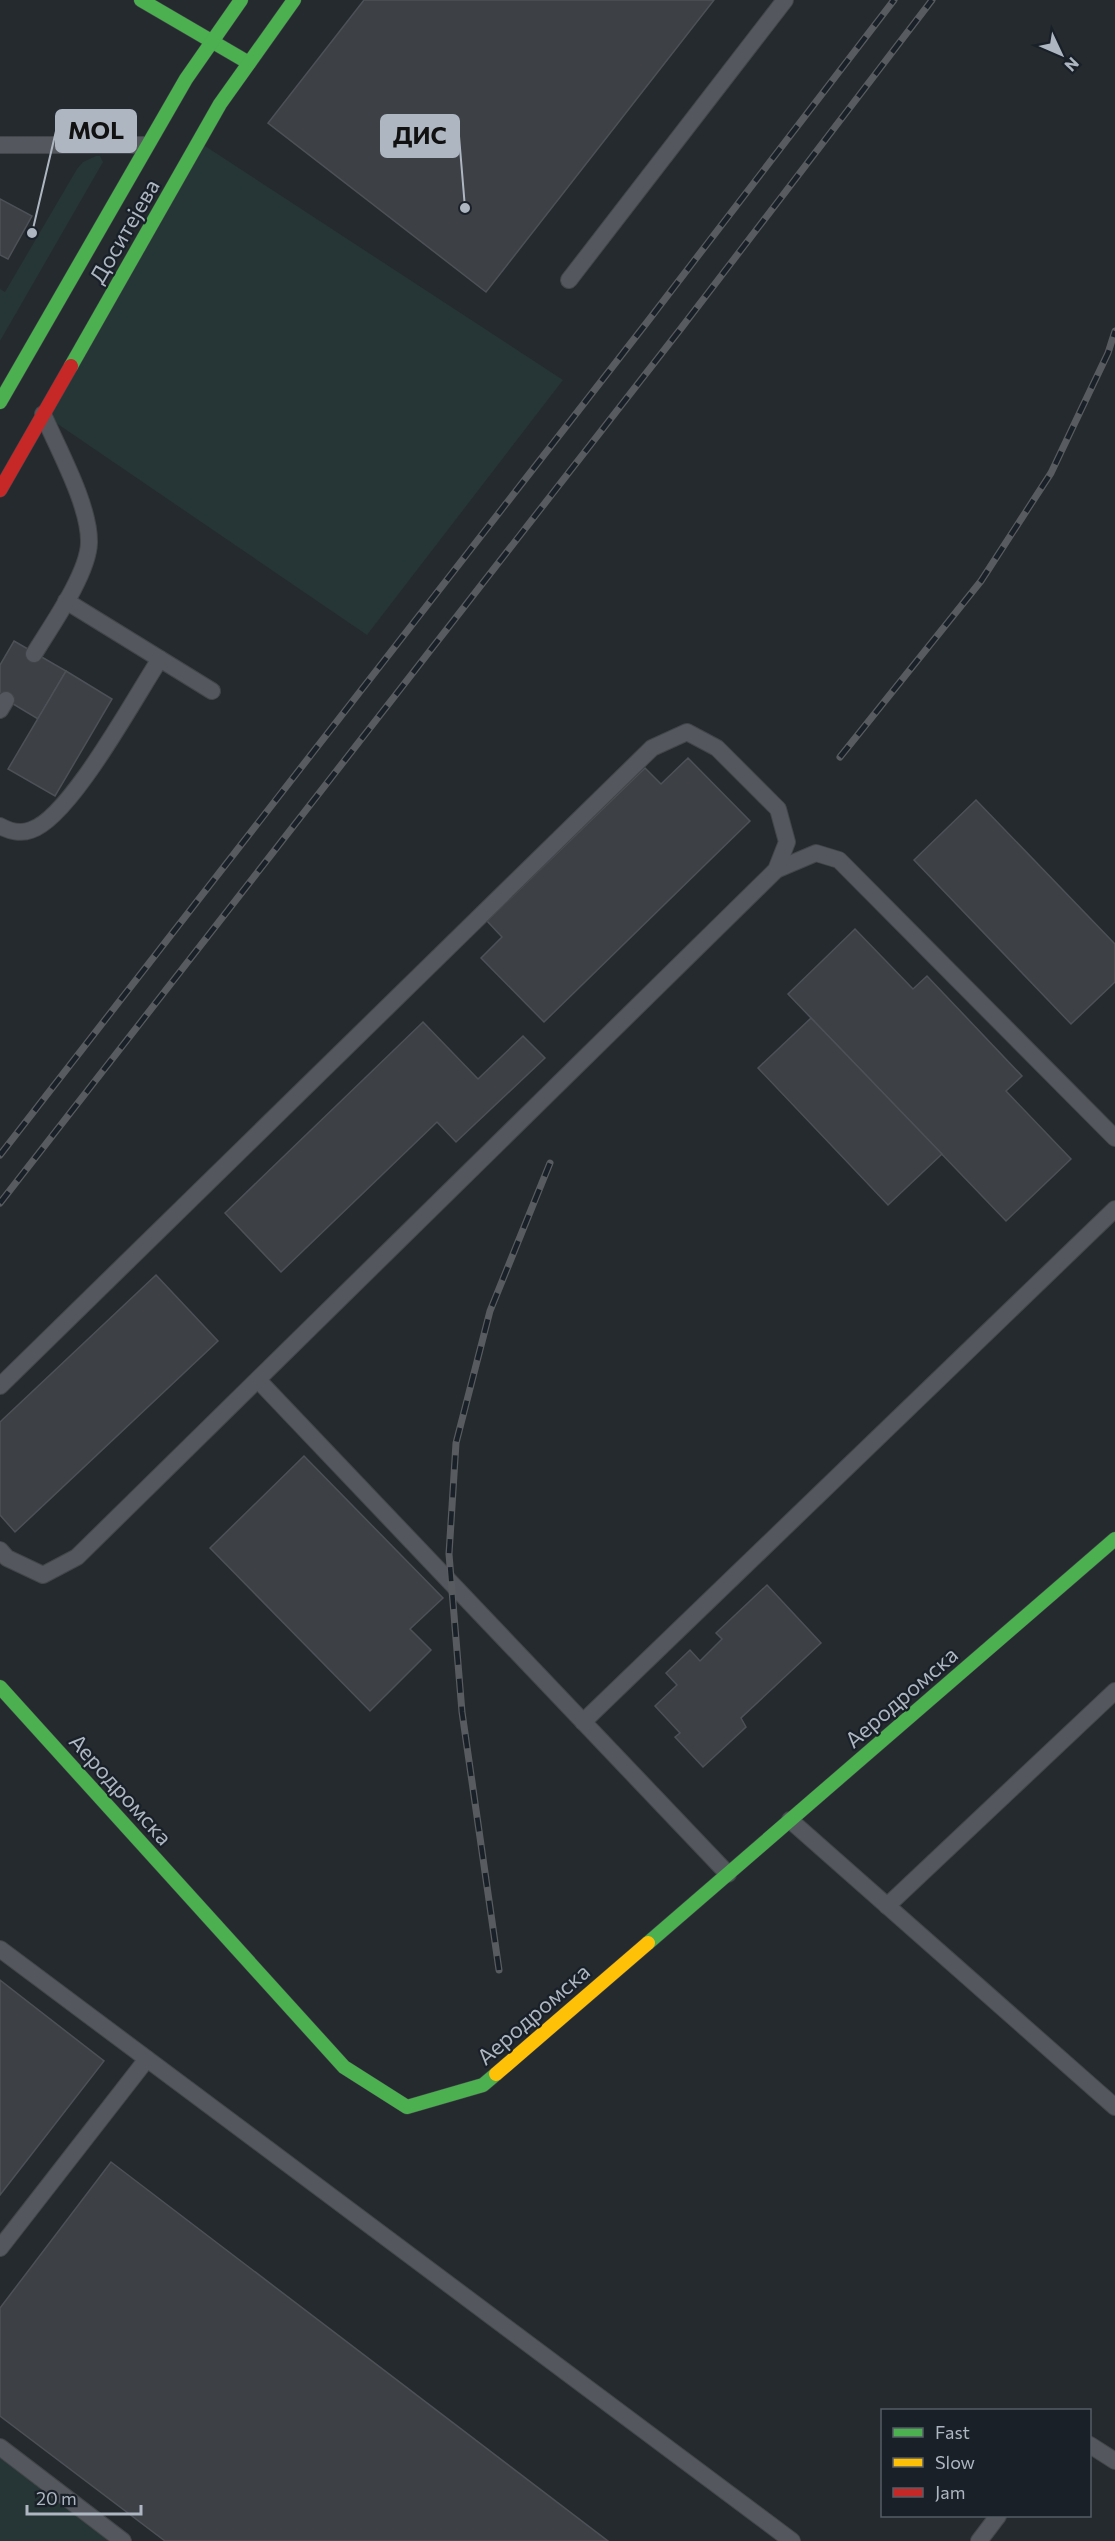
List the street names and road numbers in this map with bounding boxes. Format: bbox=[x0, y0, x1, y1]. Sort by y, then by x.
street label: Доситејева bbox=[83, 174, 165, 288]
street label: Аеродромска bbox=[839, 1641, 963, 1753]
street label: Аеродромска bbox=[64, 1728, 178, 1850]
street label: Аеродромска bbox=[471, 1958, 595, 2070]

